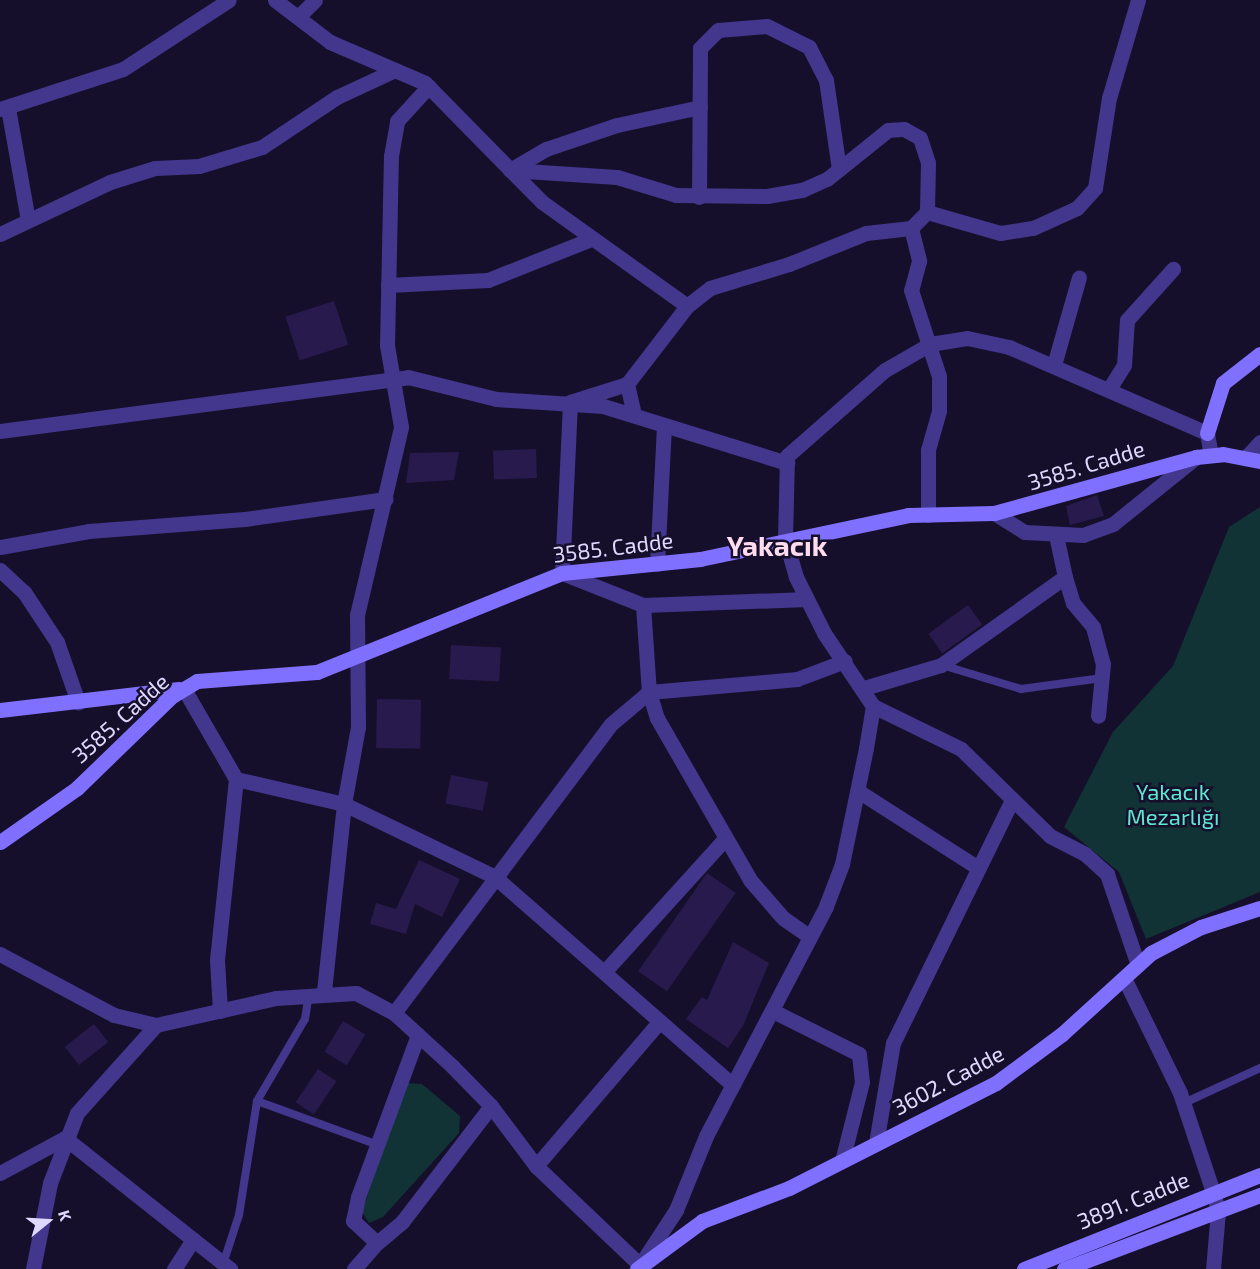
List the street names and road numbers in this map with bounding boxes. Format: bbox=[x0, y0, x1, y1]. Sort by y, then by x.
street label: 3585. Cadde bbox=[1024, 435, 1148, 495]
street label: 3585. Cadde bbox=[551, 527, 675, 567]
street label: 3585. Cadde bbox=[66, 668, 174, 768]
street label: 3602. Cadde bbox=[888, 1040, 1008, 1120]
street label: 3891. Cadde bbox=[1073, 1166, 1193, 1234]

